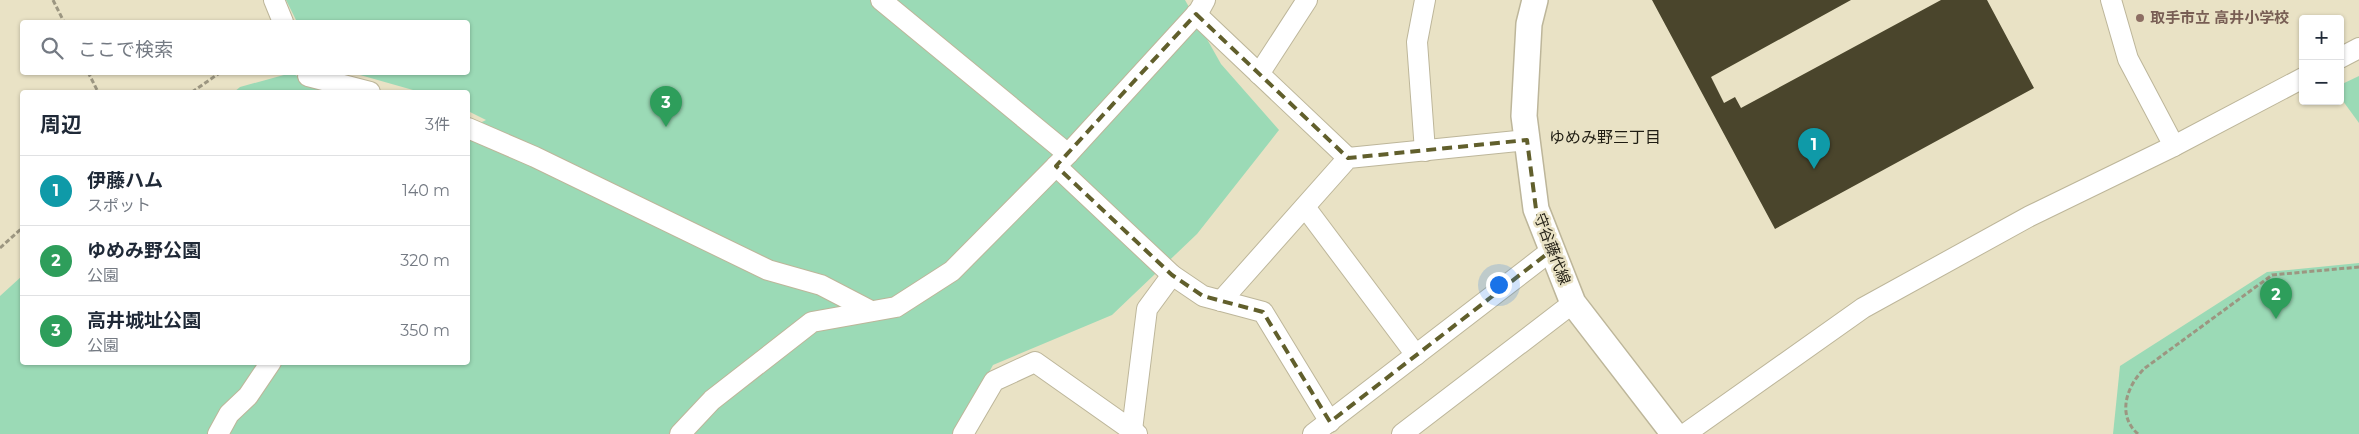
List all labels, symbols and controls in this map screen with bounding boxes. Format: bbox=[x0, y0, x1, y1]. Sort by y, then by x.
place label: 取手市立 高井小学校 bbox=[2150, 8, 2289, 27]
marker: 取手市立 高井小学校 bbox=[2134, 12, 2146, 24]
map controls bbox=[2299, 15, 2344, 105]
button: + bbox=[2299, 15, 2344, 60]
search box bbox=[20, 20, 470, 75]
icon: search bbox=[38, 34, 66, 62]
text: ここで検索 bbox=[78, 38, 173, 61]
button: − bbox=[2299, 60, 2344, 105]
pin: 3 bbox=[650, 86, 682, 127]
text: 周辺 bbox=[40, 112, 82, 137]
text: 3件 bbox=[425, 115, 450, 134]
district label: ゆめみ野三丁目 bbox=[1549, 128, 1661, 147]
pin: 1 bbox=[1798, 128, 1830, 169]
text: 伊藤ハム bbox=[87, 169, 163, 192]
text: 1 bbox=[53, 181, 59, 200]
text: 140 m bbox=[402, 181, 450, 200]
text: スポット bbox=[87, 196, 151, 215]
street label: 守谷藤代線 bbox=[1530, 210, 1575, 287]
text: ゆめみ野公園 bbox=[87, 239, 201, 262]
text: 2 bbox=[51, 251, 61, 270]
text: 320 m bbox=[400, 251, 450, 270]
text: 公園 bbox=[87, 266, 119, 285]
your location bbox=[1486, 272, 1512, 298]
pin: 2 bbox=[2260, 278, 2292, 319]
text: 高井城址公園 bbox=[87, 309, 201, 332]
text: 3 bbox=[51, 321, 61, 340]
text: 350 m bbox=[400, 321, 450, 340]
text: 公園 bbox=[87, 336, 119, 355]

